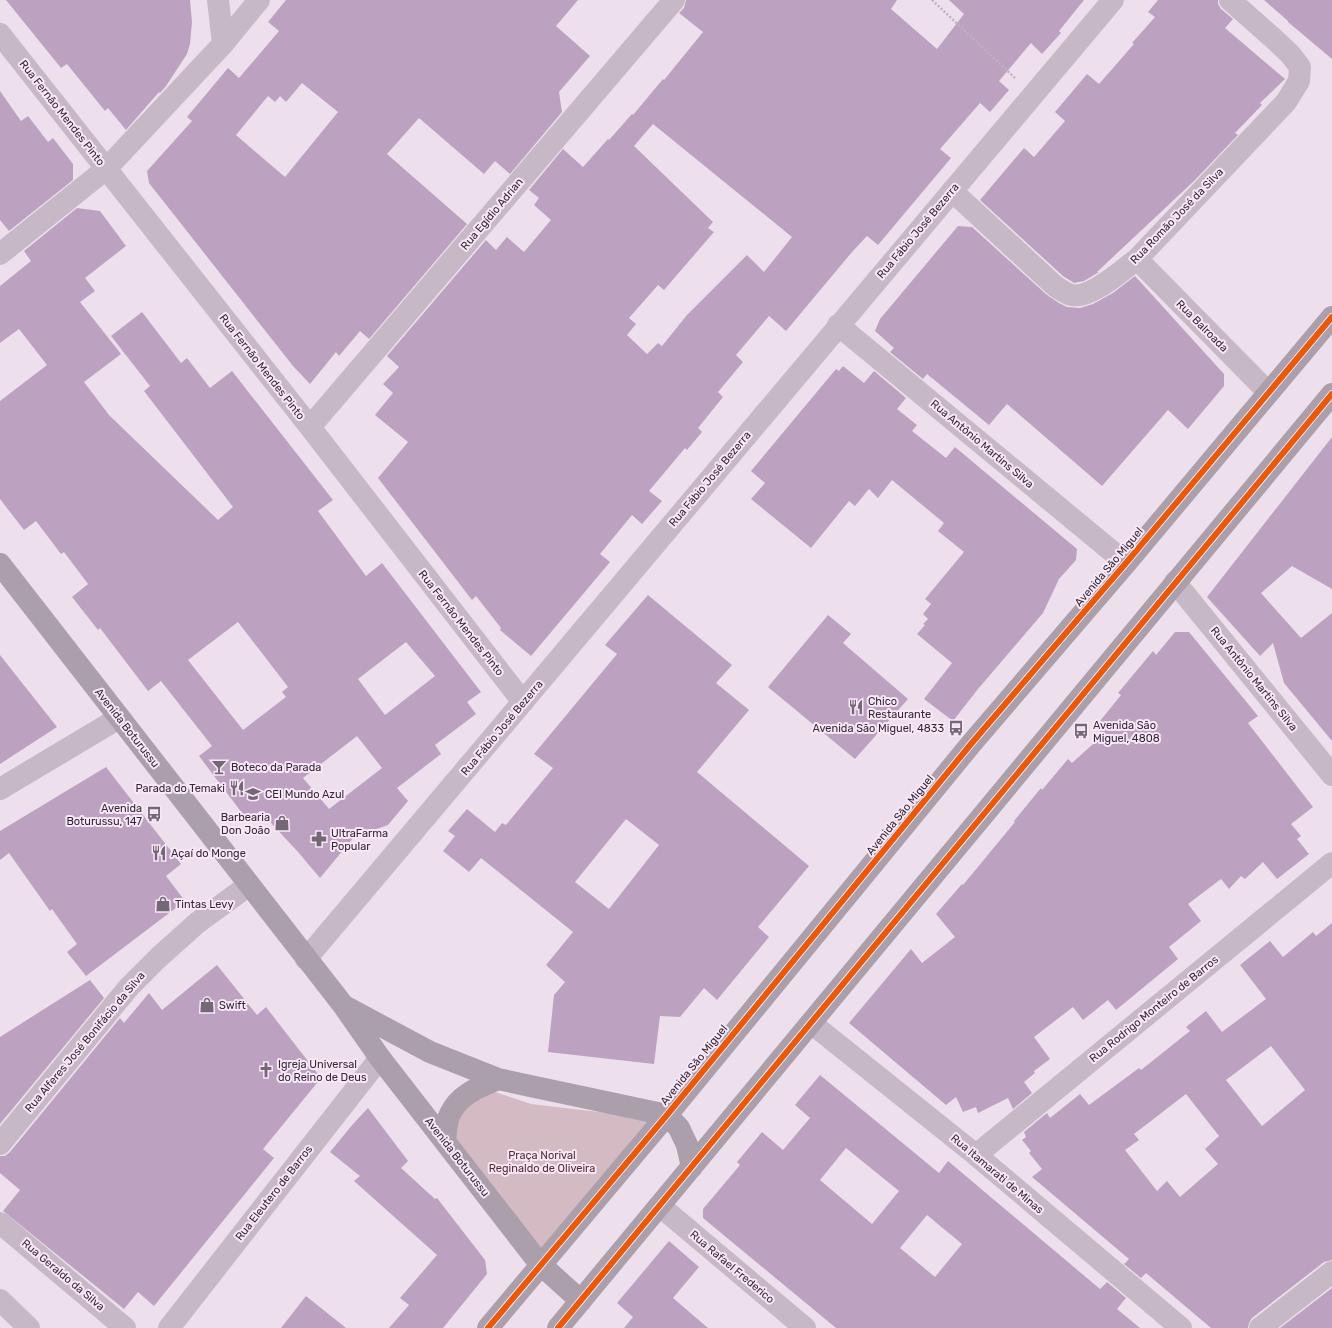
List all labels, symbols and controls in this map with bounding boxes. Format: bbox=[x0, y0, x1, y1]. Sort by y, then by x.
street label: Rua Fernão Mendes Pinto bbox=[17, 58, 107, 168]
street label: Rua Romão José da Silva bbox=[1128, 165, 1226, 267]
street label: Rua Egídio Adrian bbox=[458, 175, 526, 253]
street label: Rua Fábio José Bezerra bbox=[874, 181, 962, 281]
street label: Rua Balroada bbox=[1173, 297, 1231, 355]
street label: Rua Fernão Mendes Pinto bbox=[217, 312, 307, 422]
street label: Rua Antônio Martins Silva bbox=[928, 397, 1036, 491]
street label: Rua Fábio José Bezerra bbox=[666, 429, 754, 529]
street label: Avenida São Miguel bbox=[1072, 525, 1146, 609]
street label: Rua Fernão Mendes Pinto bbox=[416, 568, 506, 678]
street label: Rua Antônio Martins Silva bbox=[1208, 624, 1300, 734]
street label: Rua Fábio José Bezerra bbox=[458, 678, 546, 778]
street label: Avenida Boturussu bbox=[92, 686, 162, 770]
place label: Chico Restaurante bbox=[868, 695, 931, 721]
restaurant icon: Chico Restaurante bbox=[847, 698, 865, 716]
bus stop icon: Avenida São Miguel, 4833 bbox=[947, 719, 965, 737]
place label: Avenida São Miguel, 4808 bbox=[1093, 719, 1160, 745]
place label: Avenida São Miguel, 4833 bbox=[812, 722, 944, 735]
bus stop icon: Avenida São Miguel, 4808 bbox=[1072, 722, 1090, 740]
bar icon: Boteco da Parada bbox=[210, 758, 228, 776]
place label: Boteco da Parada bbox=[231, 761, 321, 774]
street label: Avenida São Miguel bbox=[864, 772, 936, 858]
restaurant icon: Parada do Temaki bbox=[228, 779, 246, 797]
place label: Parada do Temaki bbox=[136, 782, 225, 795]
school or university icon: CEI Mundo Azul bbox=[244, 785, 262, 803]
place label: CEI Mundo Azul bbox=[265, 788, 344, 801]
place label: Avenida Boturussu, 147 bbox=[66, 802, 142, 828]
bus stop icon: Avenida Boturussu, 147 bbox=[145, 805, 163, 823]
place label: Barbearia Don João bbox=[221, 811, 270, 837]
shop icon: Barbearia Don João bbox=[273, 814, 291, 832]
place label: UltraFarma Popular bbox=[331, 827, 388, 853]
pharmacy icon: UltraFarma Popular bbox=[310, 830, 328, 848]
restaurant icon: Açaí do Monge bbox=[150, 844, 168, 862]
place label: Açaí do Monge bbox=[171, 847, 246, 860]
shop icon: Tintas Levy bbox=[154, 895, 172, 913]
place label: Tintas Levy bbox=[175, 898, 233, 911]
street label: Rua Rodrigo Monteiro de Barros bbox=[1087, 953, 1221, 1065]
street label: Rua Alferes José Bonifácio da Silva bbox=[22, 969, 148, 1115]
shop icon: Swift bbox=[198, 996, 216, 1014]
place label: Swift bbox=[219, 999, 247, 1012]
street label: Avenida São Miguel bbox=[658, 1022, 730, 1108]
place label: Igreja Universal do Reino de Deus bbox=[278, 1058, 367, 1084]
church icon: Igreja Universal do Reino de Deus bbox=[257, 1061, 275, 1079]
street label: Avenida Boturussu bbox=[422, 1115, 492, 1199]
street label: Rua Itamarati de Minas bbox=[948, 1132, 1046, 1217]
street label: Rua Eleutero de Barros bbox=[233, 1142, 315, 1243]
park label: Praça Norival Reginaldo de Oliveira bbox=[489, 1149, 595, 1175]
street label: Rua Rafael Frederico bbox=[687, 1228, 777, 1306]
street label: Rua Geraldo da Silva bbox=[19, 1237, 107, 1313]

